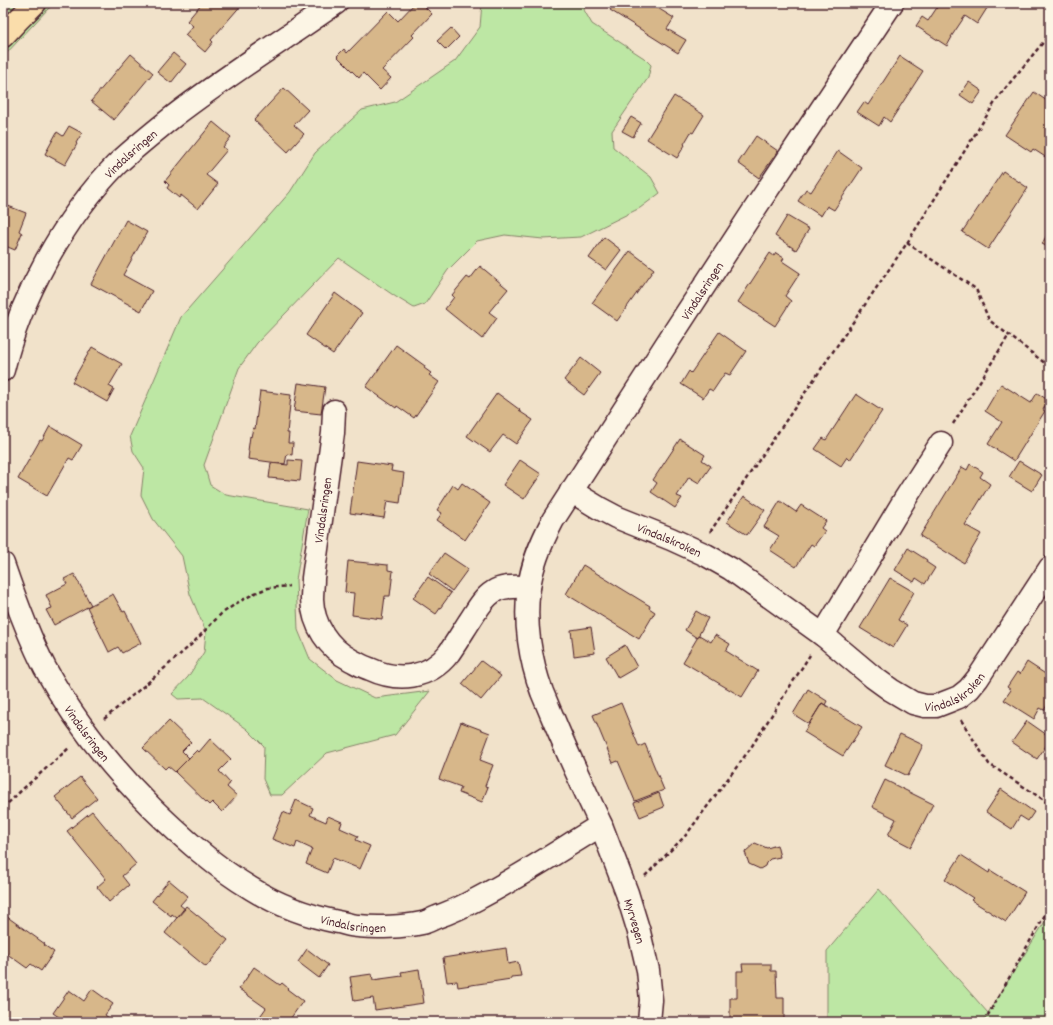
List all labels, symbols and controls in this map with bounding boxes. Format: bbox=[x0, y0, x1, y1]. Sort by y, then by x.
street label: Vindalsringen bbox=[101, 126, 162, 184]
street label: Vindalsringen bbox=[677, 259, 730, 325]
street label: Vindalsringen bbox=[310, 476, 338, 544]
street label: Vindalskroken bbox=[634, 519, 704, 564]
street label: Vindalskroken bbox=[925, 670, 991, 718]
street label: Vindalsringen bbox=[58, 702, 113, 767]
street label: Myrvegen bbox=[617, 897, 648, 946]
street label: Vindalsringen bbox=[318, 911, 386, 939]

